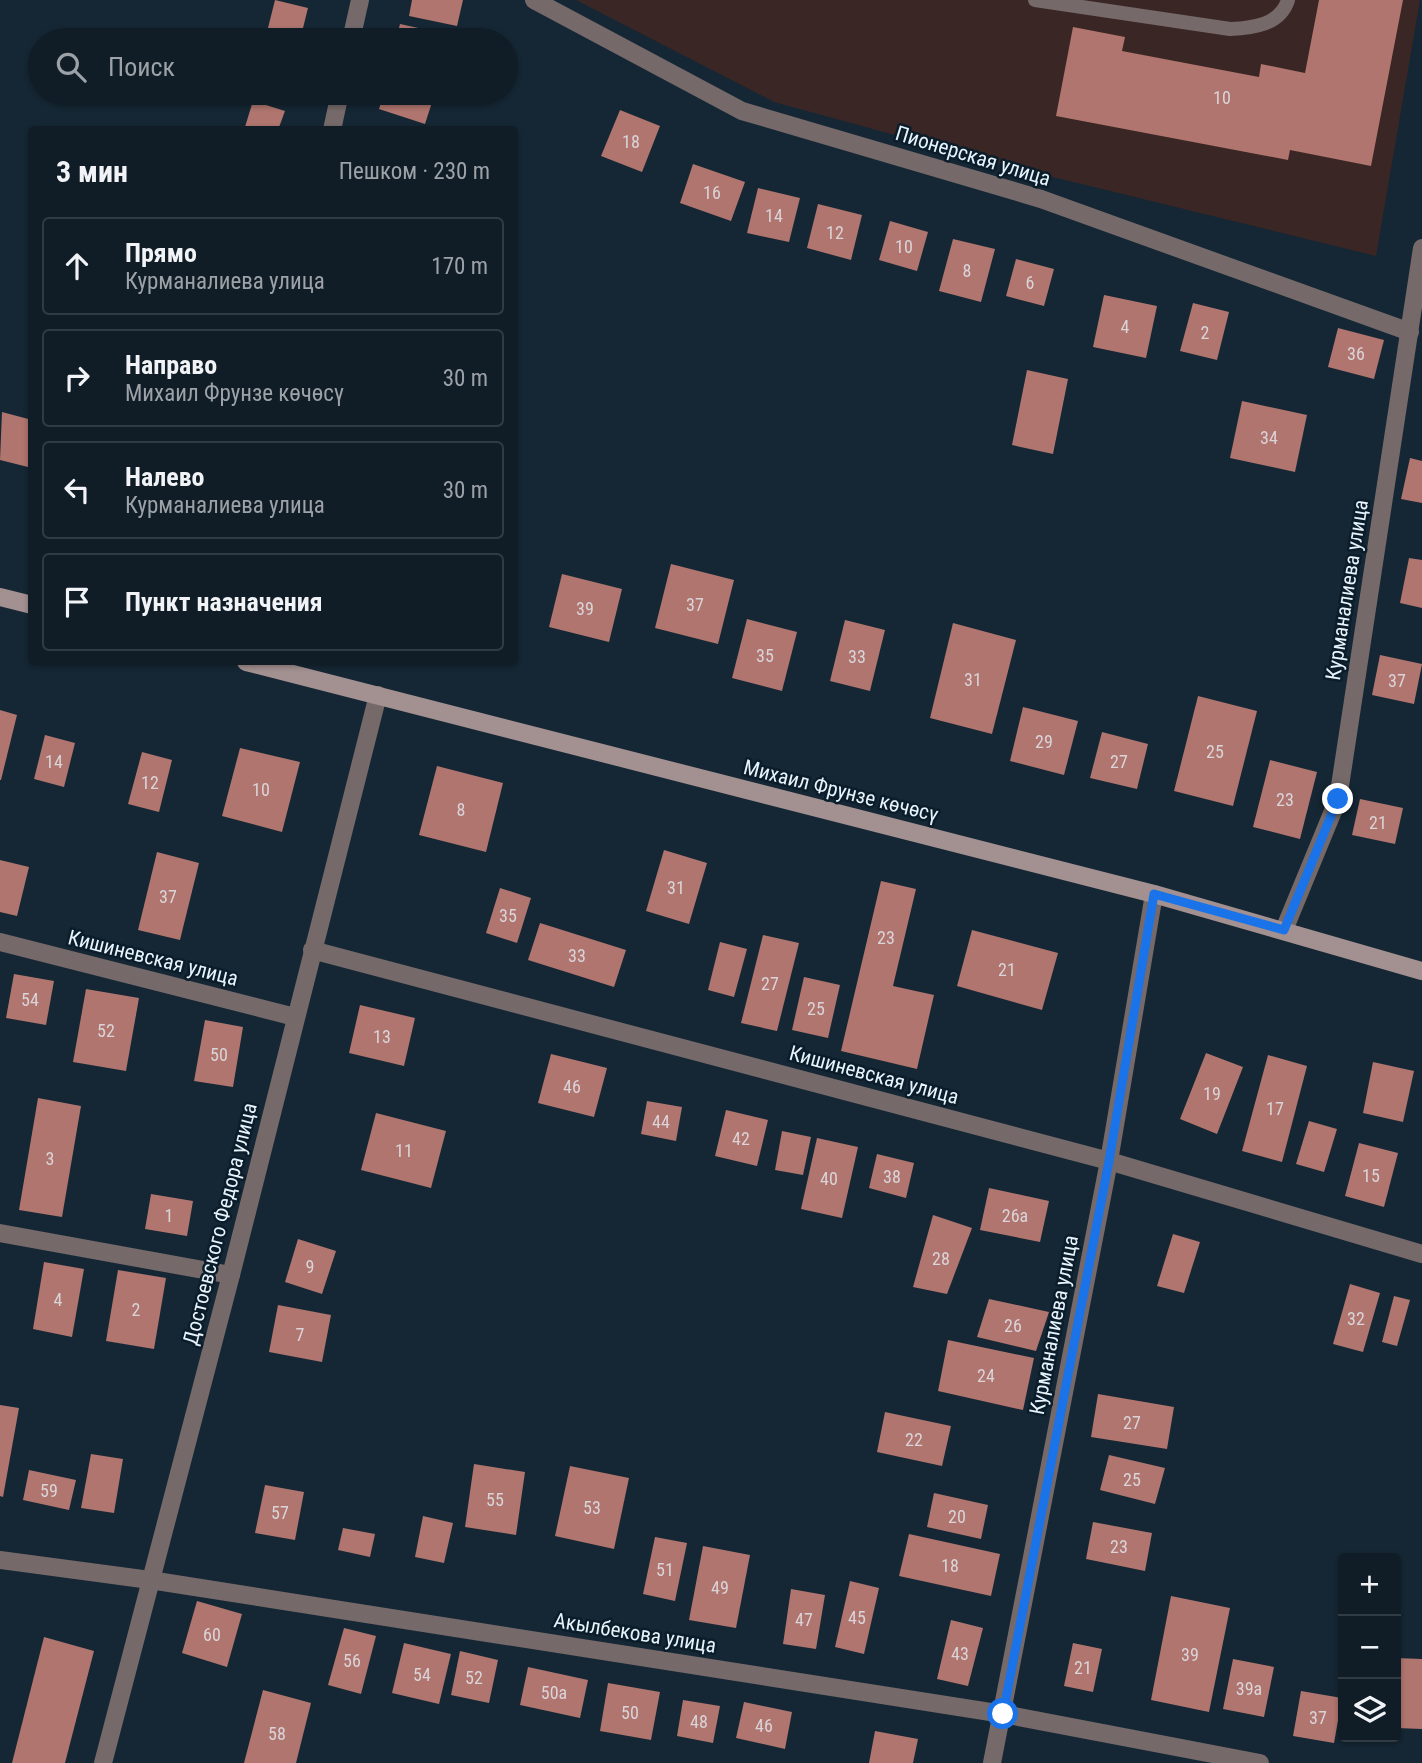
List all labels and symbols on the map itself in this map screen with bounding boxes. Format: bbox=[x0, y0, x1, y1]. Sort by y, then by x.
house number: 10 bbox=[1213, 87, 1231, 108]
street label: Пионерская улица bbox=[893, 121, 1053, 191]
house number: 18 bbox=[622, 131, 640, 152]
house number: 16 bbox=[703, 182, 721, 203]
house number: 14 bbox=[765, 205, 783, 226]
house number: 12 bbox=[826, 222, 844, 243]
house number: 10 bbox=[895, 236, 913, 257]
house number: 8 bbox=[963, 260, 971, 281]
house number: 6 bbox=[1026, 272, 1034, 293]
house number: 4 bbox=[1121, 316, 1130, 337]
house number: 2 bbox=[1201, 322, 1210, 343]
house number: 36 bbox=[1347, 343, 1365, 364]
house number: 34 bbox=[1260, 427, 1278, 448]
street label: Курманалиева улица bbox=[1321, 498, 1373, 682]
house number: 37 bbox=[686, 594, 704, 615]
house number: 39 bbox=[576, 598, 594, 619]
house number: 35 bbox=[756, 645, 774, 666]
house number: 33 bbox=[848, 646, 866, 667]
house number: 31 bbox=[964, 669, 982, 690]
house number: 37 bbox=[1388, 670, 1406, 691]
house number: 29 bbox=[1035, 731, 1053, 752]
house number: 25 bbox=[1206, 741, 1224, 762]
house number: 14 bbox=[45, 751, 63, 772]
house number: 27 bbox=[1110, 751, 1128, 772]
street label: Михаил Фрунзе көчөсү bbox=[741, 755, 941, 827]
house number: 12 bbox=[141, 772, 159, 793]
house number: 10 bbox=[252, 779, 270, 800]
route end bbox=[1322, 783, 1353, 814]
house number: 23 bbox=[1276, 789, 1294, 810]
house number: 8 bbox=[457, 799, 465, 820]
house number: 21 bbox=[1369, 812, 1387, 833]
house number: 31 bbox=[667, 877, 685, 898]
house number: 37 bbox=[159, 886, 177, 907]
house number: 35 bbox=[499, 905, 517, 926]
street label: Кишиневская улица bbox=[65, 925, 241, 991]
house number: 23 bbox=[877, 927, 895, 948]
house number: 33 bbox=[568, 945, 586, 966]
house number: 21 bbox=[998, 959, 1016, 980]
house number: 27 bbox=[761, 973, 779, 994]
house number: 54 bbox=[21, 989, 39, 1010]
house number: 25 bbox=[807, 998, 825, 1019]
house number: 52 bbox=[97, 1020, 115, 1041]
house number: 13 bbox=[373, 1026, 391, 1047]
street label: Кишиневская улица bbox=[787, 1041, 961, 1109]
house number: 50 bbox=[210, 1044, 228, 1065]
house number: 46 bbox=[563, 1076, 581, 1097]
house number: 19 bbox=[1203, 1083, 1221, 1104]
house number: 17 bbox=[1266, 1098, 1284, 1119]
street label: Достоевского Федора улица bbox=[178, 1101, 262, 1347]
house number: 44 bbox=[652, 1111, 670, 1132]
house number: 42 bbox=[732, 1128, 750, 1149]
house number: 11 bbox=[395, 1140, 413, 1161]
house number: 3 bbox=[46, 1148, 54, 1169]
house number: 15 bbox=[1362, 1165, 1380, 1186]
house number: 38 bbox=[883, 1166, 901, 1187]
house number: 40 bbox=[820, 1168, 838, 1189]
house number: 1 bbox=[165, 1205, 173, 1226]
house number: 26а bbox=[1002, 1205, 1028, 1226]
street label: Курманалиева улица bbox=[1025, 1233, 1083, 1417]
house number: 28 bbox=[932, 1248, 950, 1269]
house number: 9 bbox=[306, 1256, 314, 1277]
house number: 4 bbox=[54, 1289, 63, 1310]
house number: 2 bbox=[132, 1299, 141, 1320]
house number: 32 bbox=[1347, 1308, 1365, 1329]
house number: 26 bbox=[1004, 1315, 1022, 1336]
house number: 7 bbox=[296, 1324, 305, 1345]
house number: 24 bbox=[977, 1365, 995, 1386]
house number: 27 bbox=[1123, 1412, 1141, 1433]
house number: 22 bbox=[905, 1429, 923, 1450]
house number: 25 bbox=[1123, 1469, 1141, 1490]
house number: 59 bbox=[40, 1480, 58, 1501]
house number: 55 bbox=[486, 1489, 504, 1510]
house number: 53 bbox=[583, 1497, 601, 1518]
house number: 57 bbox=[271, 1502, 289, 1523]
house number: 20 bbox=[948, 1506, 966, 1527]
house number: 23 bbox=[1110, 1536, 1128, 1557]
house number: 18 bbox=[941, 1555, 959, 1576]
house number: 51 bbox=[656, 1559, 674, 1580]
house number: 49 bbox=[711, 1577, 729, 1598]
house number: 45 bbox=[848, 1607, 866, 1628]
street label: Акылбекова улица bbox=[552, 1608, 718, 1658]
house number: 47 bbox=[795, 1609, 813, 1630]
house number: 60 bbox=[203, 1624, 221, 1645]
house number: 43 bbox=[951, 1643, 969, 1664]
house number: 39 bbox=[1181, 1644, 1199, 1665]
house number: 56 bbox=[343, 1650, 361, 1671]
house number: 21 bbox=[1074, 1657, 1092, 1678]
house number: 54 bbox=[413, 1664, 431, 1685]
house number: 52 bbox=[465, 1667, 483, 1688]
house number: 39a bbox=[1236, 1678, 1262, 1699]
house number: 50а bbox=[541, 1682, 567, 1703]
route start bbox=[987, 1698, 1018, 1729]
house number: 50 bbox=[621, 1702, 639, 1723]
house number: 37 bbox=[1309, 1707, 1327, 1728]
house number: 48 bbox=[690, 1711, 708, 1732]
house number: 46 bbox=[755, 1715, 773, 1736]
house number: 58 bbox=[268, 1723, 286, 1744]

